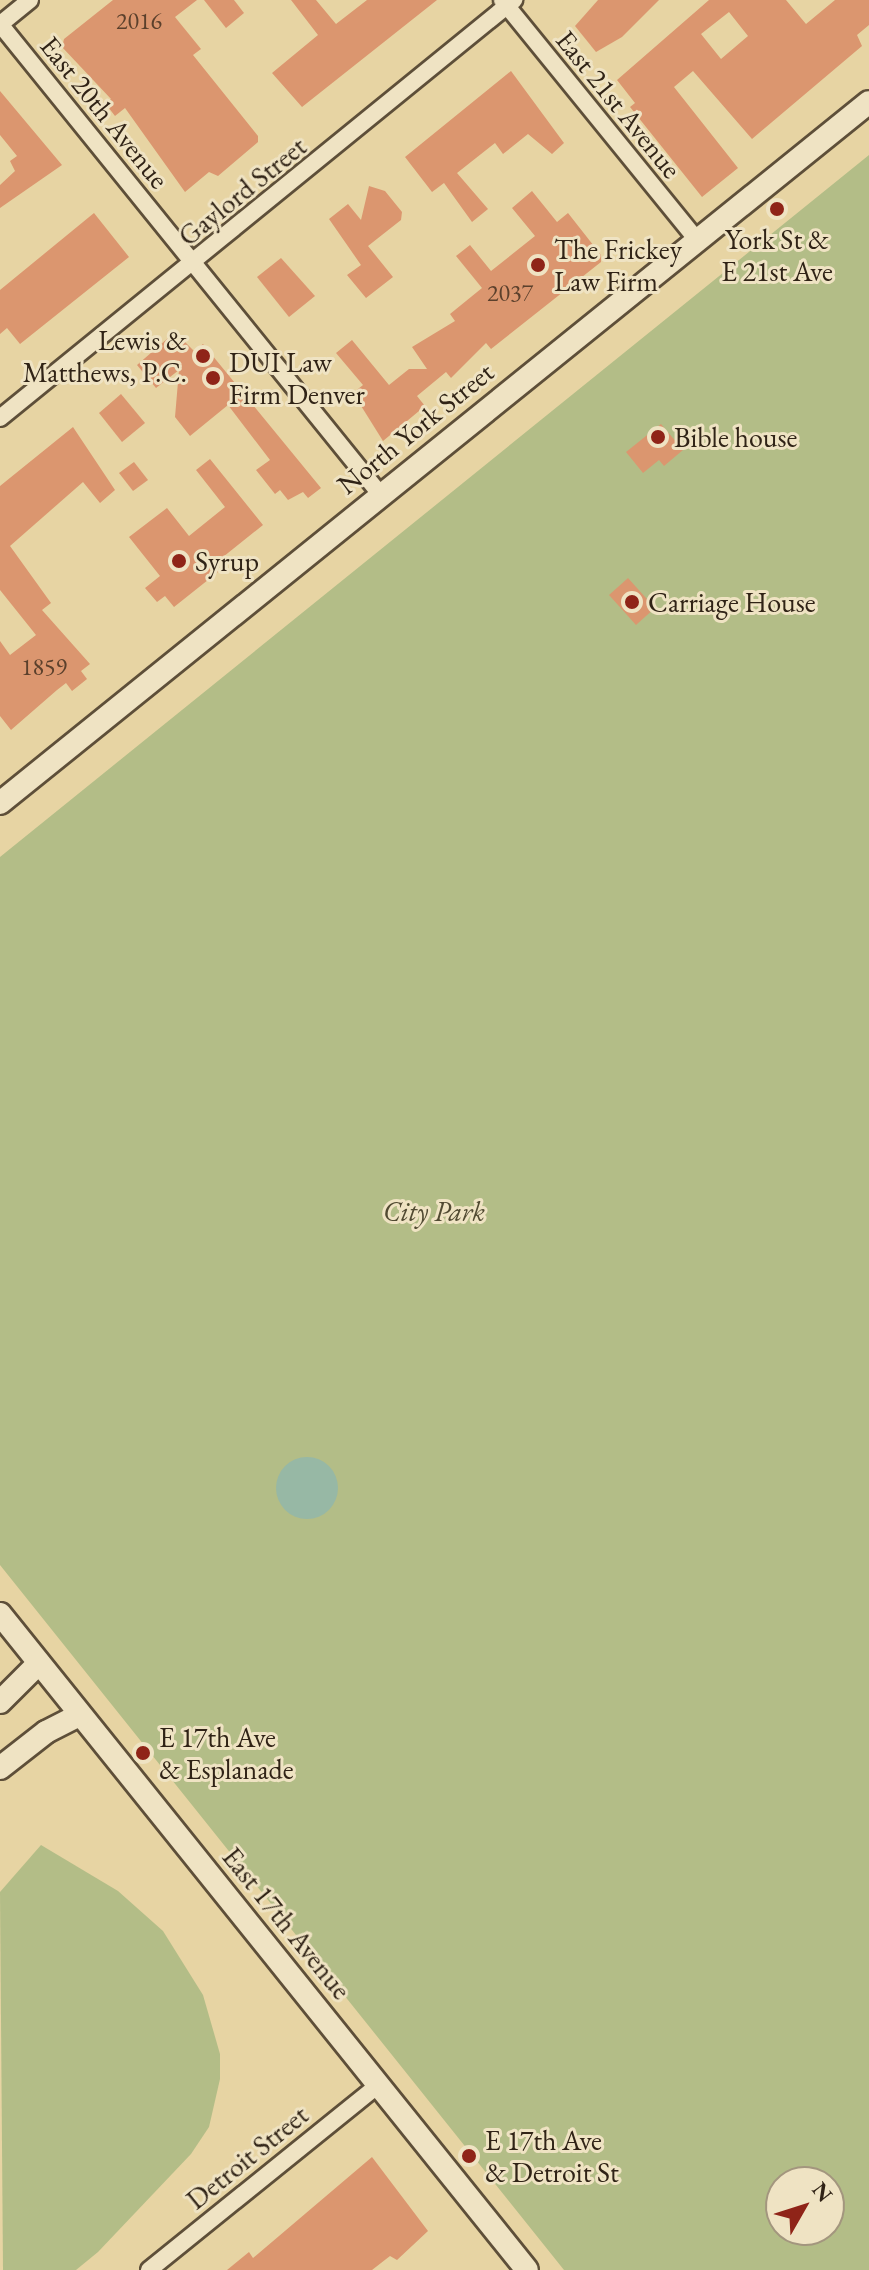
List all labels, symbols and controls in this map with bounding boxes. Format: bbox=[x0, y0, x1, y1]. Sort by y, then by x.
house number: 2016 bbox=[116, 7, 162, 35]
street label: East 21st Avenue bbox=[549, 23, 689, 185]
street label: East 20th Avenue bbox=[33, 29, 177, 195]
street label: Gaylord Street bbox=[171, 129, 313, 253]
marker: York St & E 21st Ave bbox=[768, 200, 786, 218]
place label: York St & E 21st Ave bbox=[721, 222, 833, 288]
place label: The Frickey Law Firm bbox=[554, 232, 682, 298]
marker: The Frickey Law Firm bbox=[529, 256, 547, 274]
house number: 2037 bbox=[487, 279, 533, 307]
place label: Lewis & Matthews, P.C. bbox=[23, 323, 187, 389]
place label: DUI Law Firm Denver bbox=[229, 345, 365, 411]
marker: Lewis & Matthews, P.C. bbox=[194, 347, 212, 365]
street label: North York Street bbox=[330, 355, 500, 501]
marker: DUI Law Firm Denver bbox=[204, 369, 222, 387]
place label: Bible house bbox=[674, 420, 798, 454]
marker: Bible house bbox=[649, 428, 667, 446]
place label: Syrup bbox=[195, 544, 259, 578]
marker: Syrup bbox=[170, 552, 188, 570]
place label: Carriage House bbox=[648, 585, 816, 619]
marker: Carriage House bbox=[623, 593, 641, 611]
house number: 1859 bbox=[21, 653, 67, 681]
park label: City Park bbox=[383, 1194, 485, 1228]
place label: E 17th Ave & Esplanade bbox=[159, 1720, 294, 1786]
marker: E 17th Ave & Esplanade bbox=[134, 1744, 152, 1762]
street label: East 17th Avenue bbox=[215, 1840, 359, 2006]
street label: Detroit Street bbox=[179, 2098, 315, 2216]
place label: E 17th Ave & Detroit St bbox=[485, 2123, 619, 2189]
marker: E 17th Ave & Detroit St bbox=[460, 2147, 478, 2165]
north arrow bbox=[765, 2166, 845, 2246]
text: N bbox=[806, 2176, 839, 2208]

